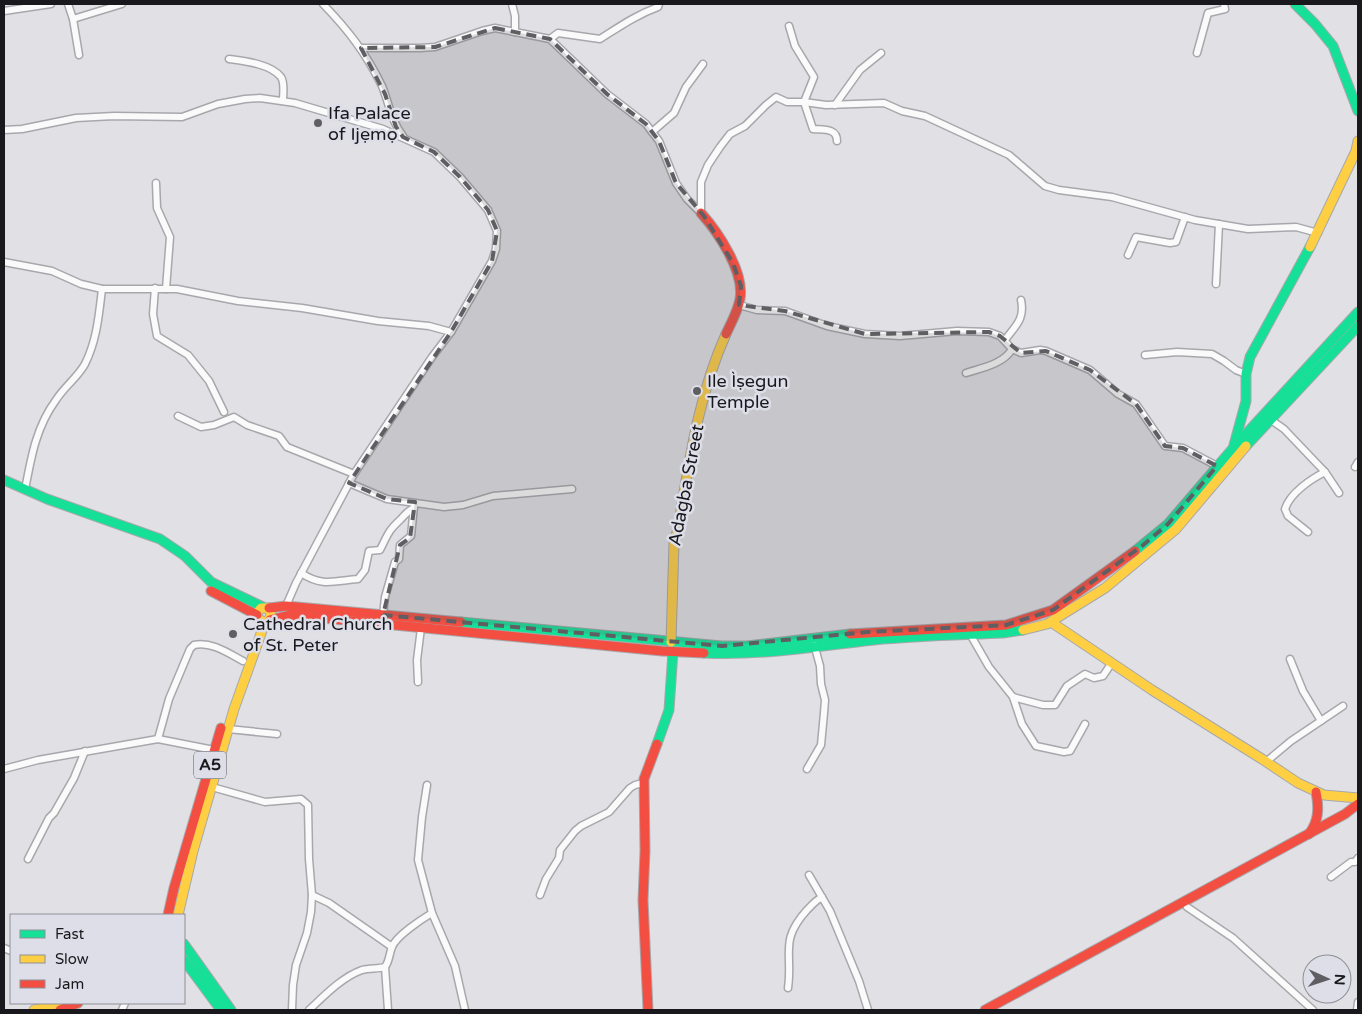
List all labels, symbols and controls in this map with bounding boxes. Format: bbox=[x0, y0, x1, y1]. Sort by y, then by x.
place label: Ifa Palace of Ijẹmọ bbox=[328, 102, 411, 145]
marker: Ifa Palace of Ijẹmọ bbox=[312, 117, 324, 129]
place label: Ile Ìṣegun Temple bbox=[707, 370, 788, 413]
marker: Ile Ìṣegun Temple bbox=[691, 385, 703, 397]
street label: Adagba Street bbox=[663, 422, 709, 548]
place label: Cathedral Church of St. Peter bbox=[243, 613, 393, 656]
marker: Cathedral Church of St. Peter bbox=[227, 628, 239, 640]
road number: A5 bbox=[194, 752, 226, 778]
legend bbox=[10, 914, 185, 1004]
text: Fast bbox=[55, 925, 85, 943]
text: Slow bbox=[55, 950, 89, 968]
north arrow bbox=[1302, 954, 1352, 1004]
text: N bbox=[1331, 974, 1348, 986]
text: Jam bbox=[55, 975, 84, 993]

